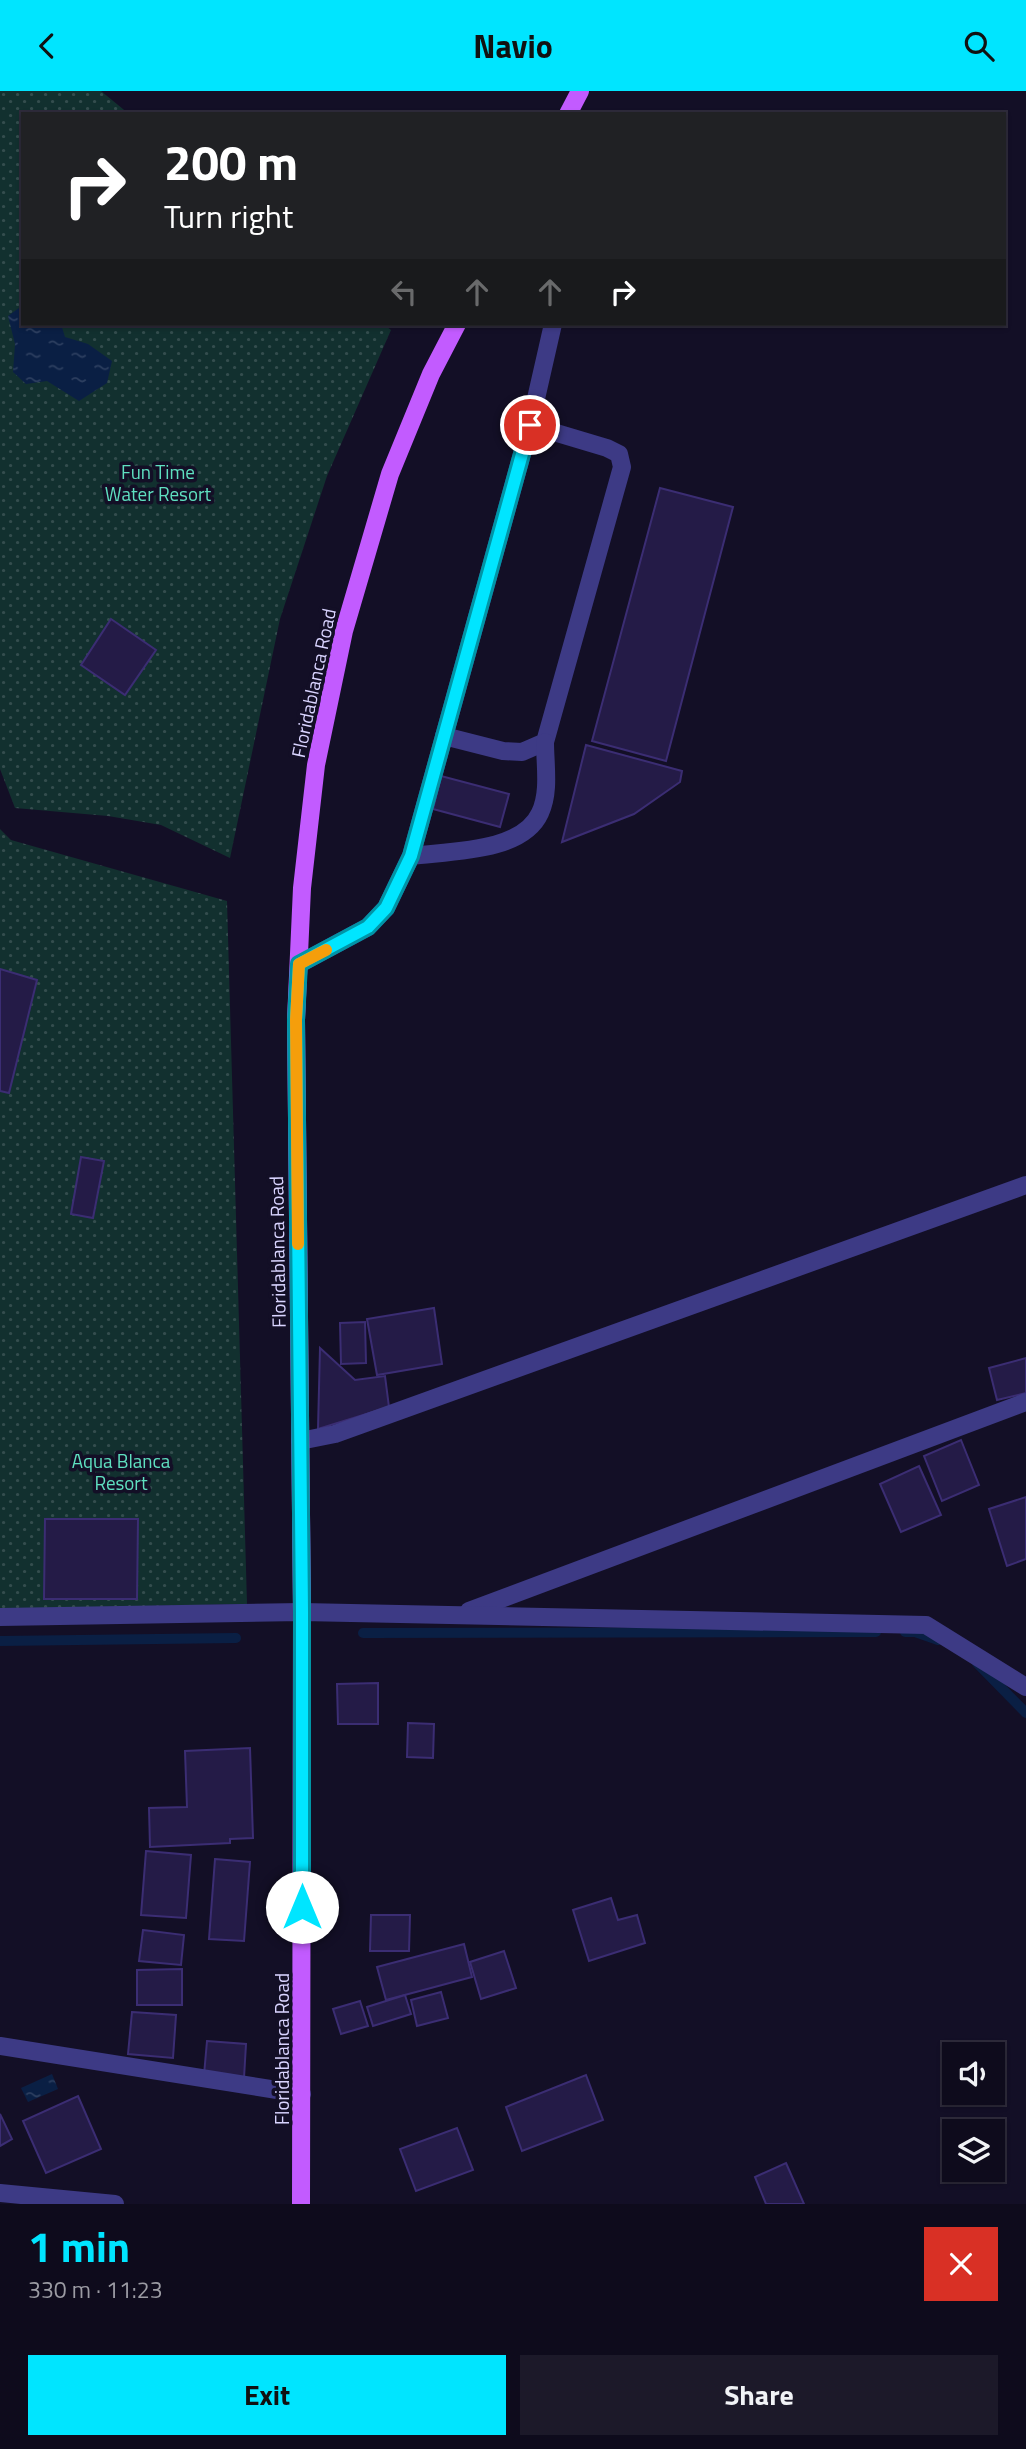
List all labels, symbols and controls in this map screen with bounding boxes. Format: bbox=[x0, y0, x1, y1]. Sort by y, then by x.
text: Navio bbox=[473, 22, 553, 70]
icon: back bbox=[28, 27, 66, 65]
icon: search bbox=[960, 27, 998, 65]
text: 200 m bbox=[164, 124, 298, 199]
icon: right bbox=[49, 140, 140, 231]
text: Turn right bbox=[164, 192, 293, 240]
icon: left bbox=[385, 273, 423, 311]
icon: ahead bbox=[458, 273, 496, 311]
icon: ahead bbox=[531, 273, 569, 311]
icon: right bbox=[604, 273, 642, 311]
pin bbox=[500, 395, 560, 455]
icon: arrive bbox=[511, 406, 549, 444]
park label: Fun Time Water Resort bbox=[105, 457, 211, 508]
street label: Floridablanca Road bbox=[283, 606, 343, 760]
street label: Floridablanca Road bbox=[261, 1176, 293, 1328]
park label: Aqua Blanca Resort bbox=[72, 1446, 171, 1497]
position arrow bbox=[265, 1870, 339, 1944]
street label: Floridablanca Road bbox=[267, 1973, 296, 2125]
map controls bbox=[942, 2042, 1005, 2182]
button: sound bbox=[942, 2042, 1005, 2105]
button: layers bbox=[942, 2119, 1005, 2182]
text: 1 min bbox=[28, 2214, 130, 2278]
button: close bbox=[924, 2227, 998, 2301]
text: 330 m · 11:23 bbox=[28, 2272, 163, 2307]
button: Exit bbox=[28, 2355, 506, 2435]
button: Share bbox=[520, 2355, 998, 2435]

